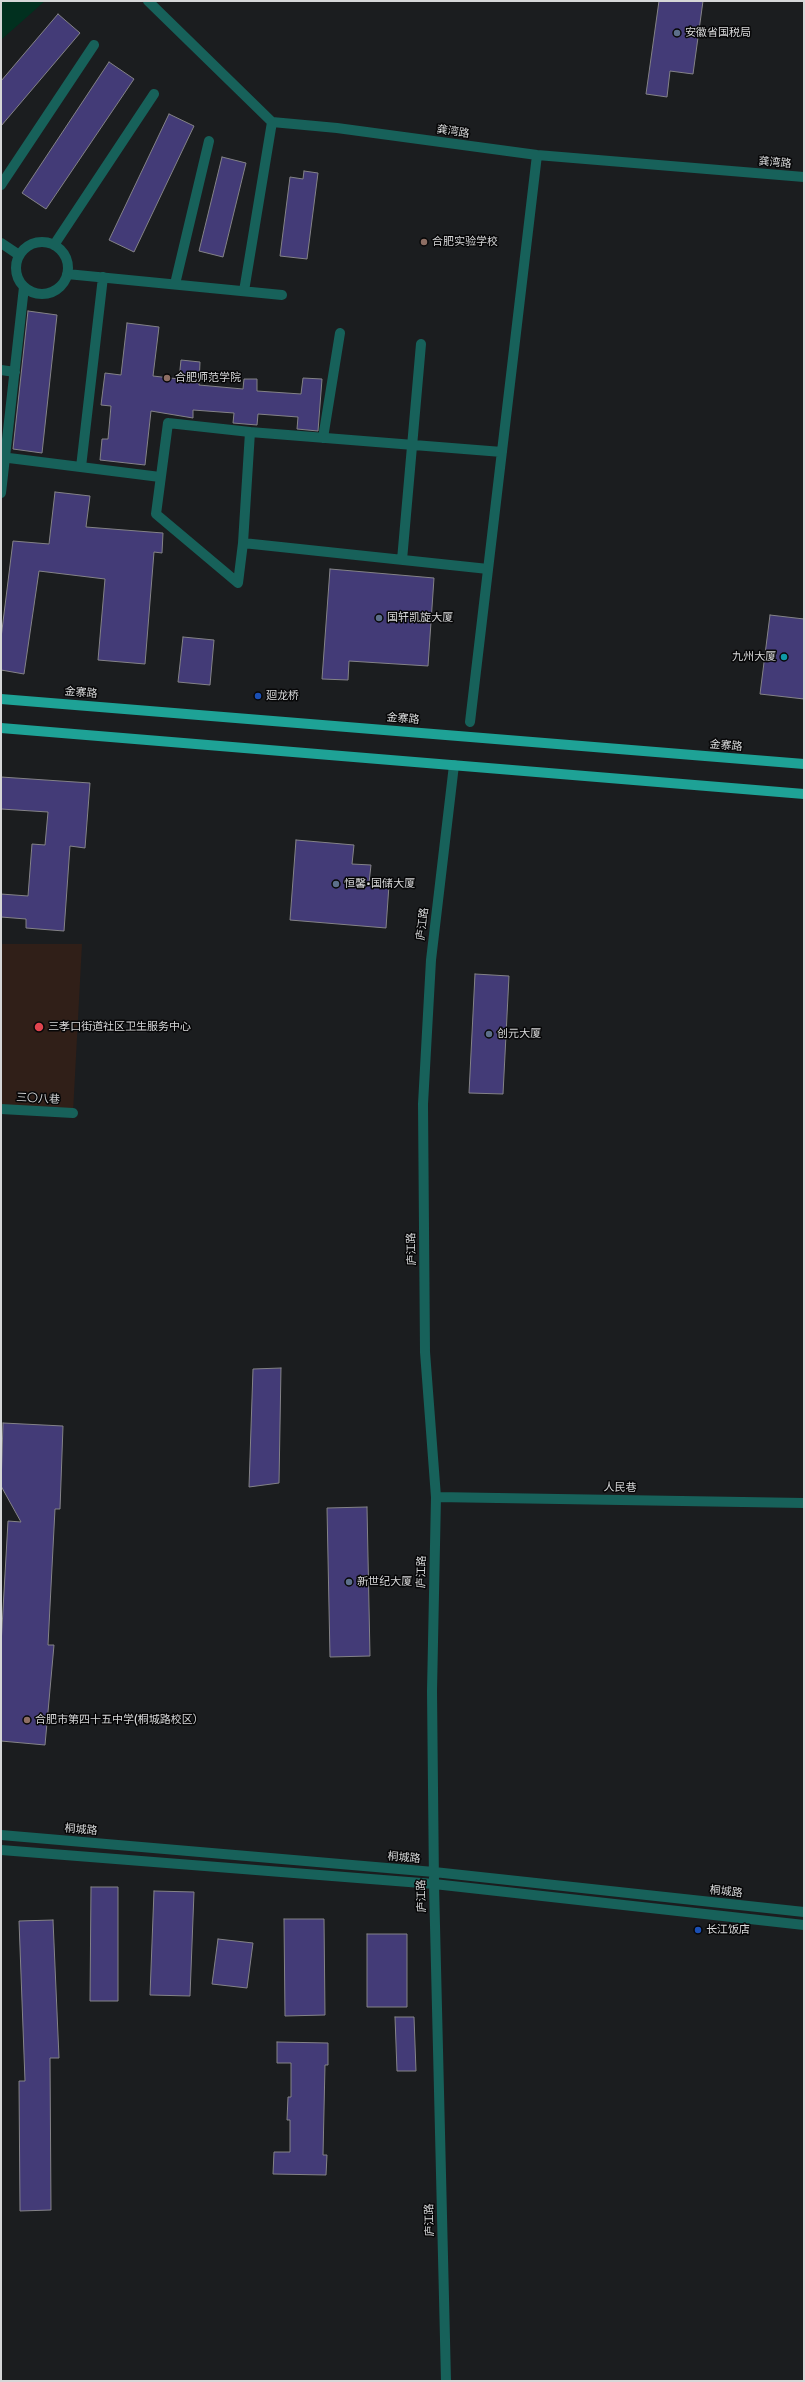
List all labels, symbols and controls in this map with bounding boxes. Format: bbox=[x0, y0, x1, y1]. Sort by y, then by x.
place label: 安徽省国税局 bbox=[685, 26, 751, 40]
marker: 安徽省国税局 bbox=[672, 28, 682, 38]
street label: 龚湾路 bbox=[436, 123, 470, 141]
street label: 龚湾路 bbox=[758, 155, 792, 171]
place label: 合肥实验学校 bbox=[432, 235, 498, 249]
marker: 合肥实验学校 bbox=[419, 237, 429, 247]
place label: 合肥师范学院 bbox=[175, 371, 241, 385]
marker: 合肥师范学院 bbox=[162, 373, 172, 383]
place label: 国轩凯旋大厦 bbox=[387, 611, 453, 625]
marker: 国轩凯旋大厦 bbox=[374, 613, 384, 623]
place label: 九州大厦 bbox=[732, 650, 776, 664]
marker: 九州大厦 bbox=[779, 652, 789, 662]
street label: 金寨路 bbox=[64, 685, 98, 701]
place label: 廻龙桥 bbox=[266, 689, 299, 703]
marker: 廻龙桥 bbox=[253, 691, 263, 701]
street label: 金寨路 bbox=[386, 711, 420, 727]
street label: 金寨路 bbox=[709, 738, 743, 754]
place label: 恒馨•国储大厦 bbox=[344, 877, 415, 891]
marker: 恒馨•国储大厦 bbox=[331, 879, 341, 889]
street label: 庐江路 bbox=[414, 907, 432, 941]
place label: 三孝口街道社区卫生服务中心 bbox=[48, 1020, 191, 1034]
marker: 三孝口街道社区卫生服务中心 bbox=[33, 1021, 45, 1033]
place label: 创元大厦 bbox=[497, 1027, 541, 1041]
marker: 创元大厦 bbox=[484, 1029, 494, 1039]
street label: 三〇八巷 bbox=[16, 1091, 60, 1107]
street label: 庐江路 bbox=[405, 1232, 419, 1266]
street label: 人民巷 bbox=[603, 1481, 637, 1495]
street label: 庐江路 bbox=[415, 1555, 429, 1589]
place label: 新世纪大厦 bbox=[357, 1575, 412, 1589]
marker: 新世纪大厦 bbox=[344, 1577, 354, 1587]
place label: 合肥市第四十五中学(桐城路校区） bbox=[35, 1713, 204, 1727]
marker: 合肥市第四十五中学(桐城路校区） bbox=[22, 1715, 32, 1725]
street label: 桐城路 bbox=[64, 1822, 98, 1838]
street label: 桐城路 bbox=[387, 1850, 421, 1866]
street label: 庐江路 bbox=[415, 1879, 429, 1913]
street label: 桐城路 bbox=[709, 1884, 743, 1900]
place label: 长江饭店 bbox=[706, 1923, 750, 1937]
marker: 长江饭店 bbox=[693, 1925, 703, 1935]
street label: 庐江路 bbox=[423, 2203, 437, 2237]

